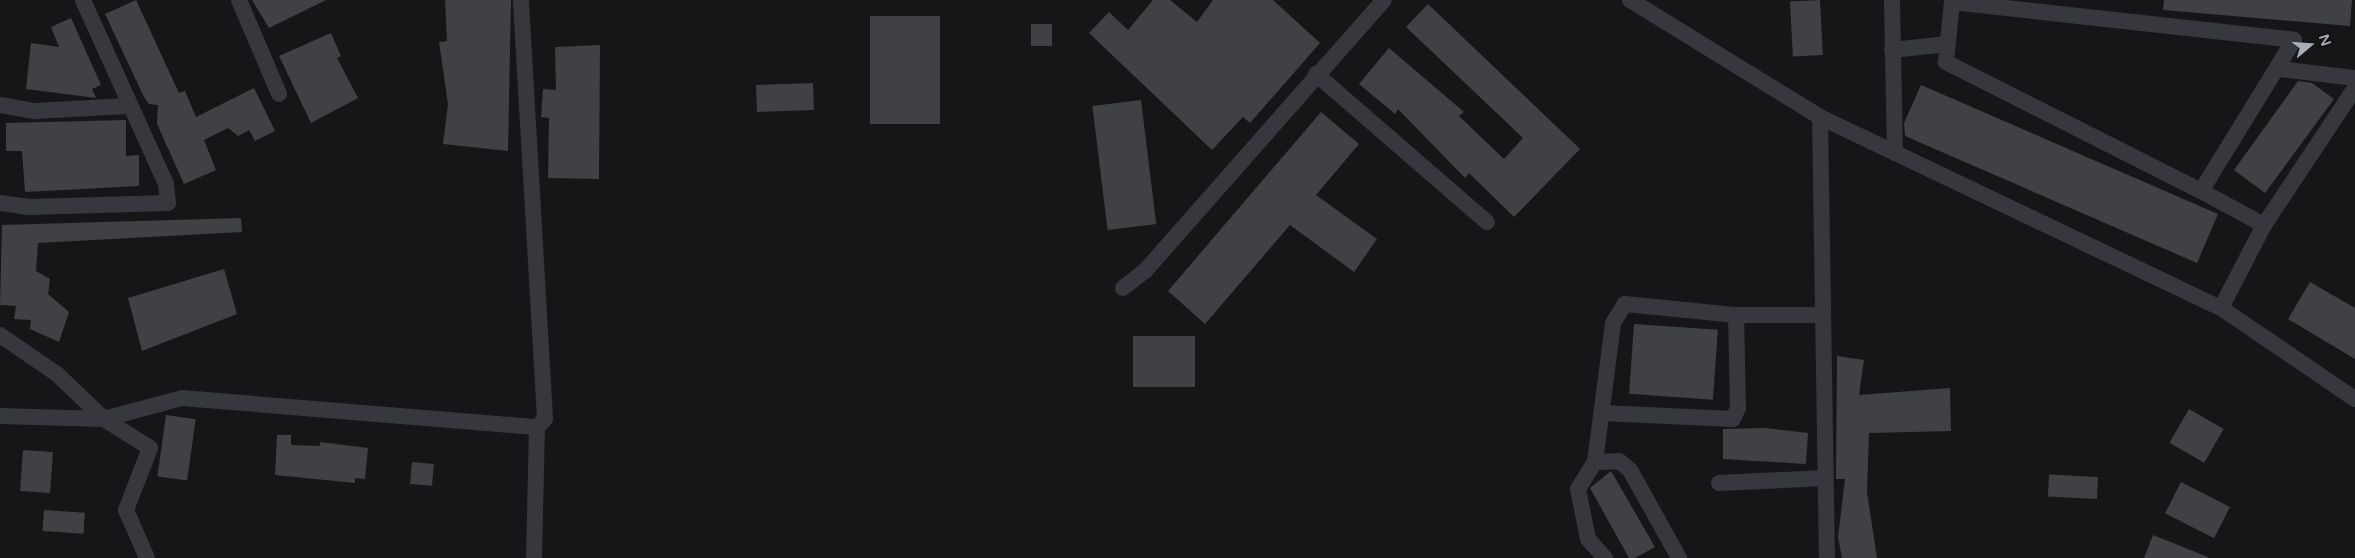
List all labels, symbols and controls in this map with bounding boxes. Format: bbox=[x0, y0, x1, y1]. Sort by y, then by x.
north arrow bbox=[2285, 20, 2335, 70]
text: N bbox=[2315, 32, 2335, 48]

